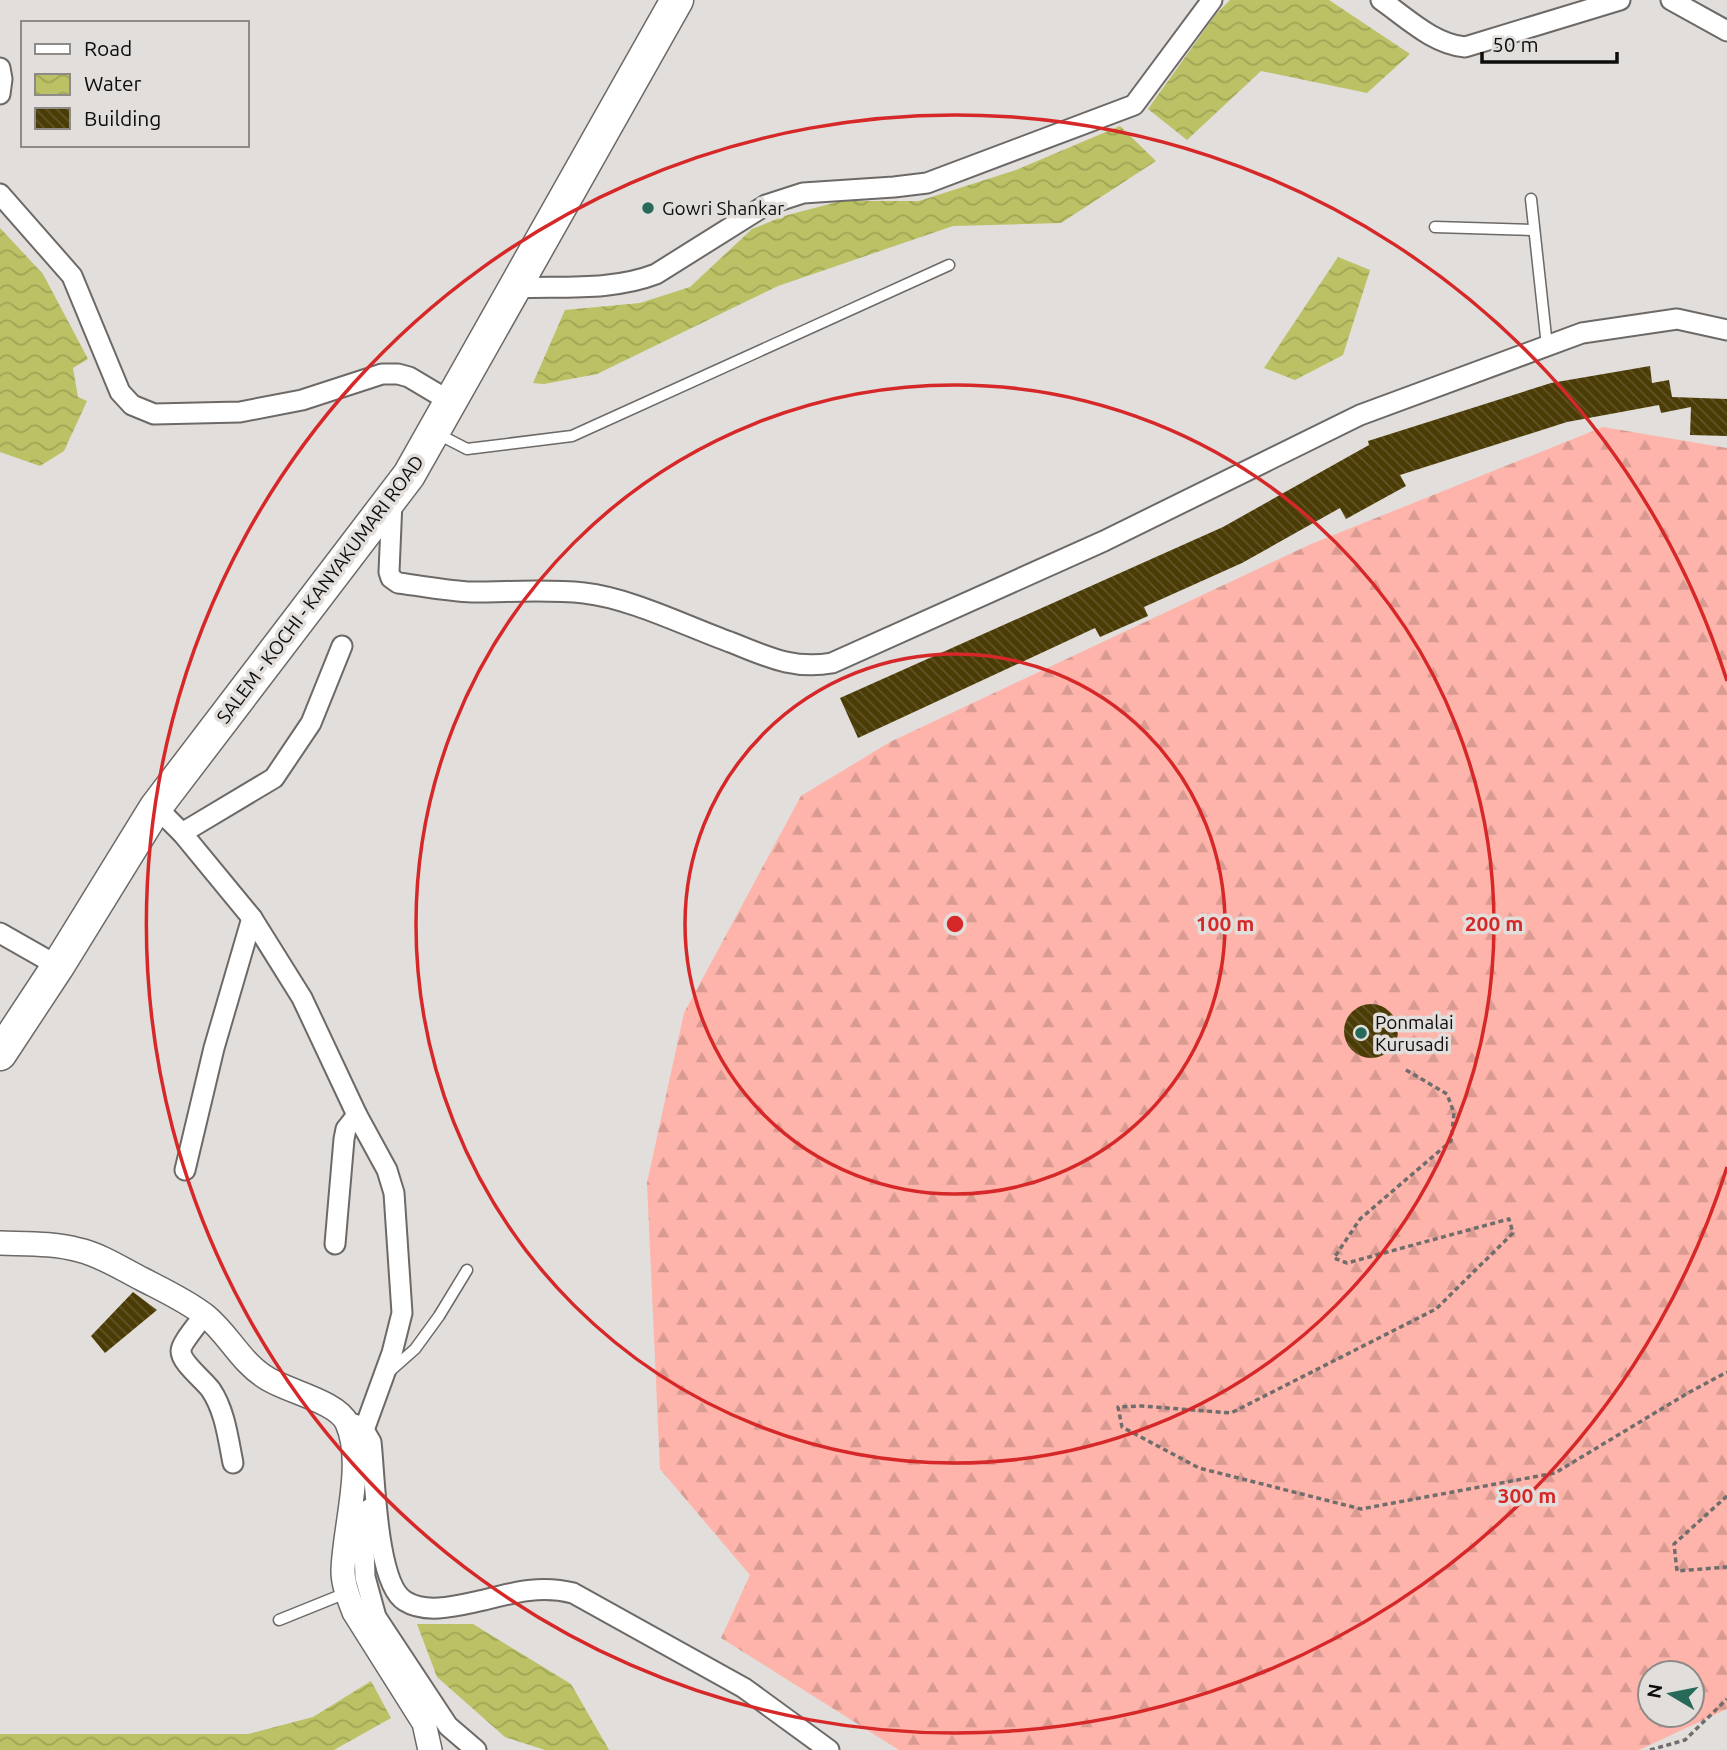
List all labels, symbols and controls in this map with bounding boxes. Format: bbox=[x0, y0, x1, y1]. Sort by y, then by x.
legend bbox=[21, 21, 248, 147]
scale bar bbox=[1482, 21, 1617, 65]
text: 50 m bbox=[1492, 32, 1539, 56]
text: Road bbox=[84, 36, 132, 60]
text: Water bbox=[84, 71, 142, 95]
text: Building bbox=[84, 106, 161, 130]
place label: Gowri Shankar bbox=[662, 197, 785, 219]
marker: Gowri Shankar bbox=[640, 200, 656, 216]
street label: SALEM - KOCHI - KANYAKUMARI ROAD bbox=[212, 451, 428, 727]
text: 100 m bbox=[1196, 911, 1254, 935]
text: 200 m bbox=[1465, 911, 1523, 935]
centre of rings bbox=[943, 912, 967, 936]
place label: Ponmalai Kurusadi bbox=[1375, 1011, 1454, 1055]
marker: Ponmalai Kurusadi bbox=[1353, 1025, 1369, 1041]
text: 300 m bbox=[1498, 1483, 1556, 1507]
north arrow bbox=[1636, 1659, 1706, 1729]
text: N bbox=[1642, 1682, 1666, 1700]

